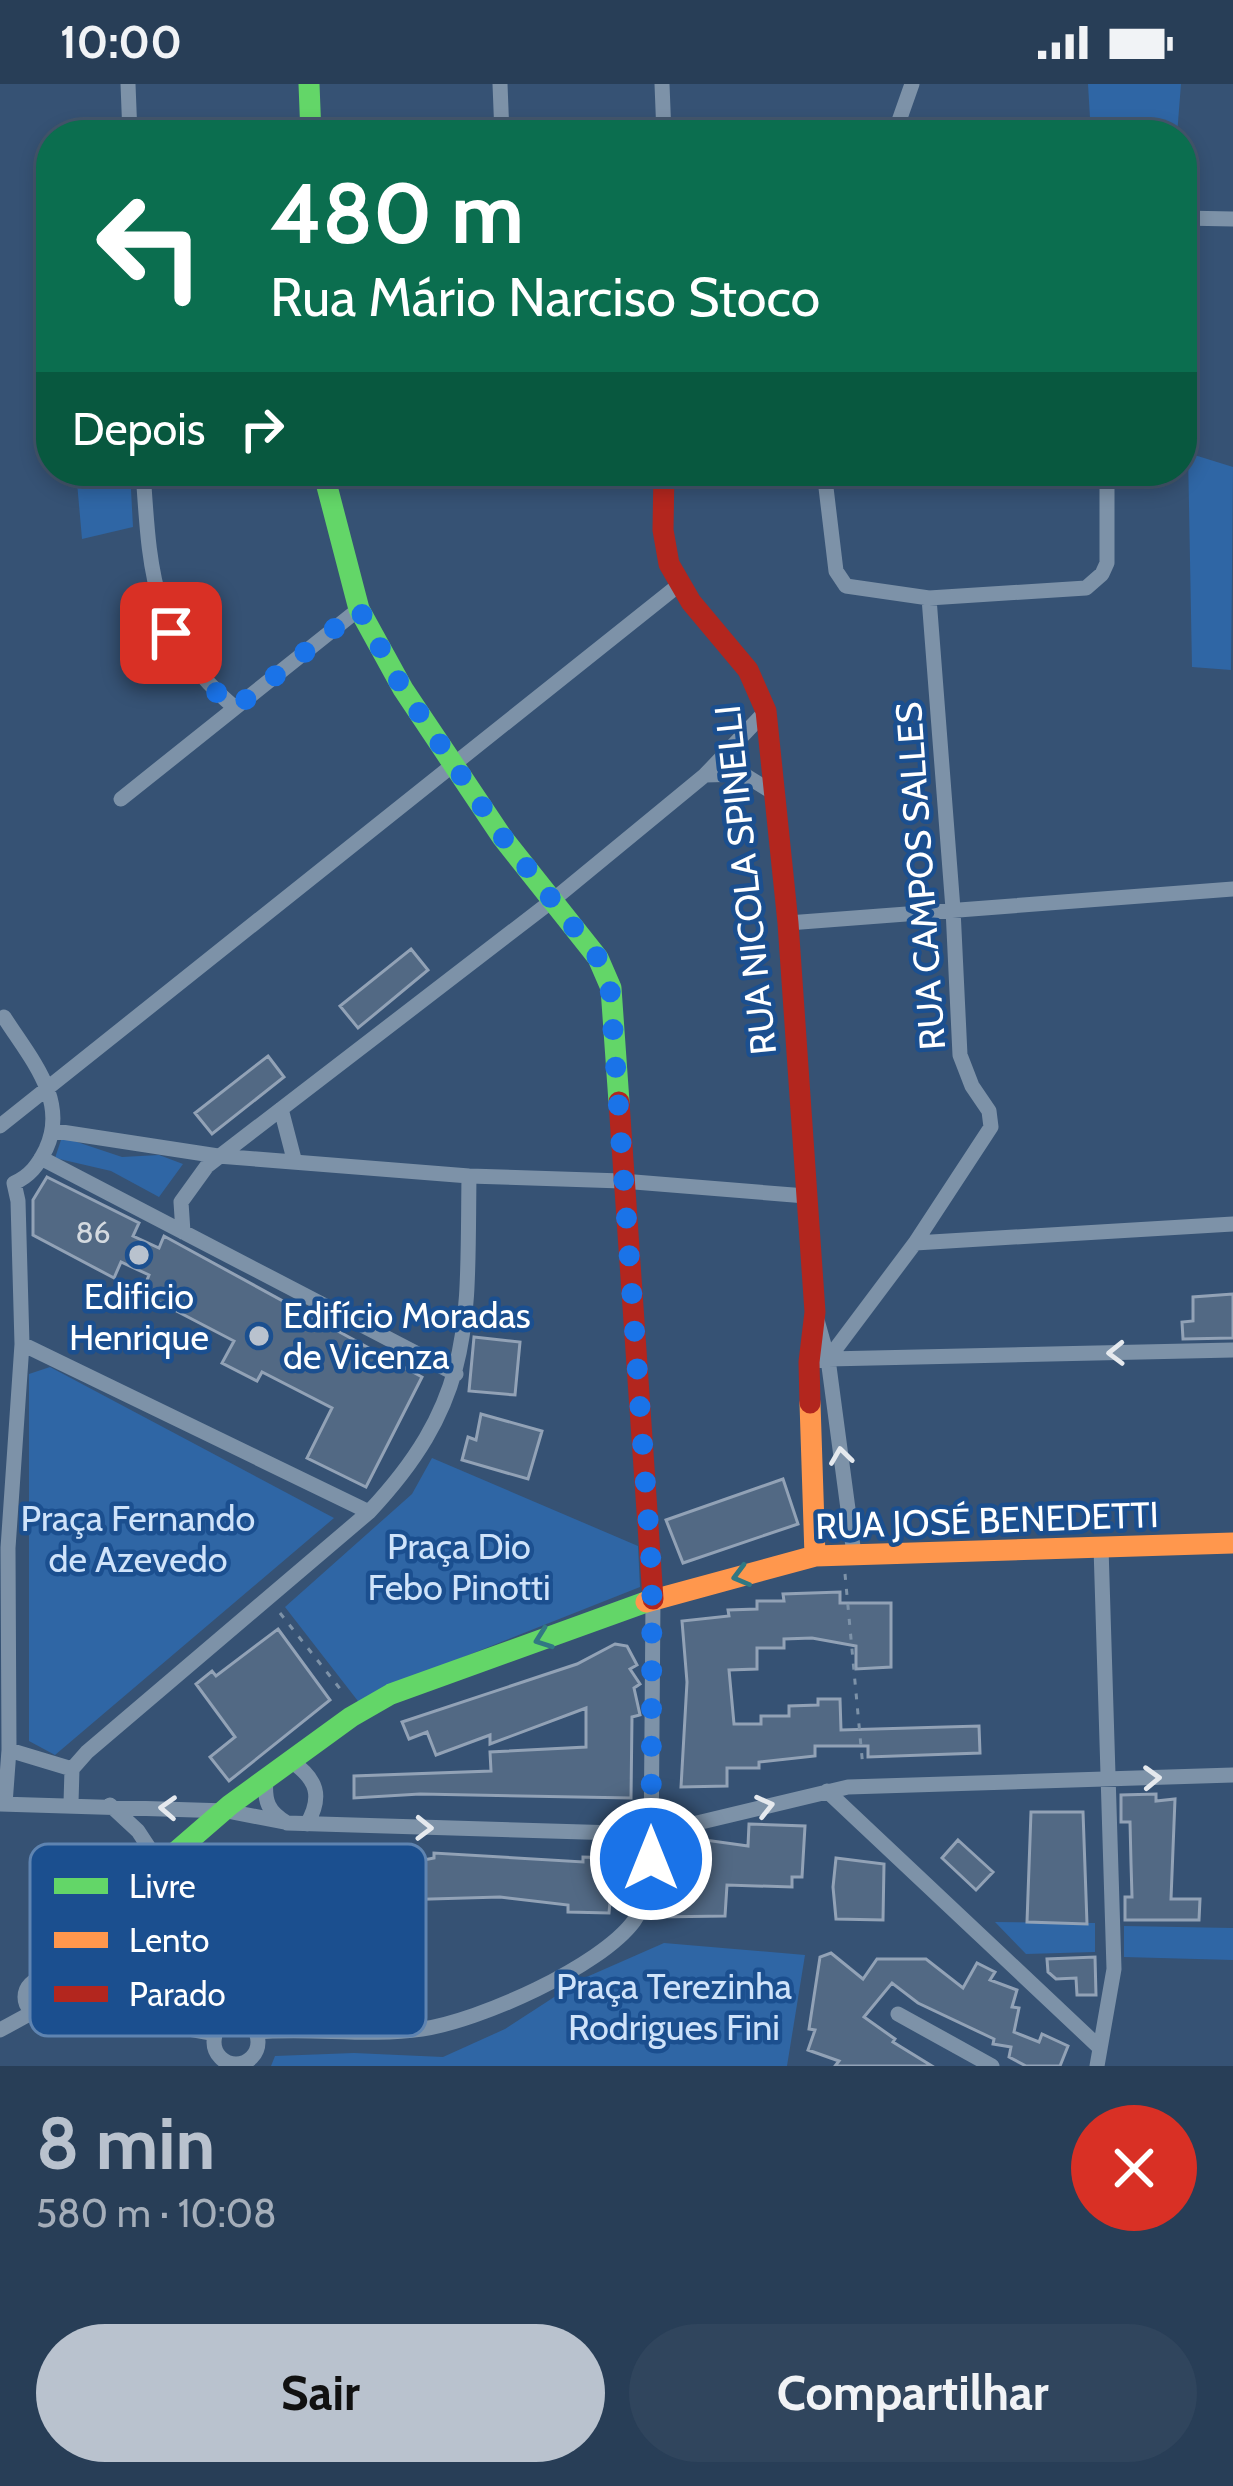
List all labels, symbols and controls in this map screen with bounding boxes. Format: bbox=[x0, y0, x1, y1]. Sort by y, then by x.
text: 10:00 bbox=[60, 15, 182, 69]
text: 480 m bbox=[270, 162, 524, 264]
icon: left bbox=[72, 168, 228, 324]
text: Rua Mário Narciso Stoco bbox=[270, 264, 820, 330]
icon: right bbox=[229, 396, 295, 462]
text: Depois bbox=[72, 402, 205, 456]
pin bbox=[120, 582, 222, 684]
icon: arrive bbox=[138, 600, 204, 666]
street label: RUA CAMPOS SALLES bbox=[886, 701, 954, 1051]
street label: RUA NICOLA SPINELLI bbox=[705, 703, 785, 1057]
house number: 86 bbox=[75, 1214, 111, 1251]
marker: Edificio Henrique bbox=[126, 1242, 152, 1268]
place label: Edificio Henrique bbox=[69, 1274, 209, 1359]
place label: Edifício Moradas de Vicenza bbox=[283, 1293, 531, 1378]
marker: Edifício Moradas de Vicenza bbox=[246, 1323, 272, 1349]
one-way arrow bbox=[1106, 1339, 1125, 1365]
one-way arrow bbox=[829, 1447, 855, 1466]
street label: RUA JOSÉ BENEDETTI bbox=[814, 1492, 1160, 1548]
park label: Praça Fernando de Azevedo bbox=[21, 1496, 255, 1581]
park label: Praça Dio Febo Pinotti bbox=[367, 1524, 551, 1609]
one-way arrow bbox=[731, 1562, 752, 1587]
one-way arrow bbox=[533, 1625, 554, 1649]
one-way arrow bbox=[1143, 1765, 1162, 1791]
one-way arrow bbox=[159, 1795, 177, 1821]
one-way arrow bbox=[754, 1795, 774, 1820]
position arrow bbox=[588, 1796, 714, 1922]
one-way arrow bbox=[415, 1815, 434, 1841]
legend bbox=[30, 1844, 426, 2036]
text: Livre bbox=[129, 1866, 196, 1906]
text: Lento bbox=[129, 1920, 209, 1960]
park label: Praça Terezinha Rodrigues Fini bbox=[556, 1964, 792, 2049]
text: Parado bbox=[129, 1974, 226, 2014]
text: 8 min bbox=[36, 2100, 215, 2187]
button: close bbox=[1071, 2105, 1197, 2231]
text: 580 m · 10:08 bbox=[36, 2189, 277, 2237]
button: Sair bbox=[36, 2324, 605, 2462]
button: Compartilhar bbox=[629, 2324, 1197, 2462]

